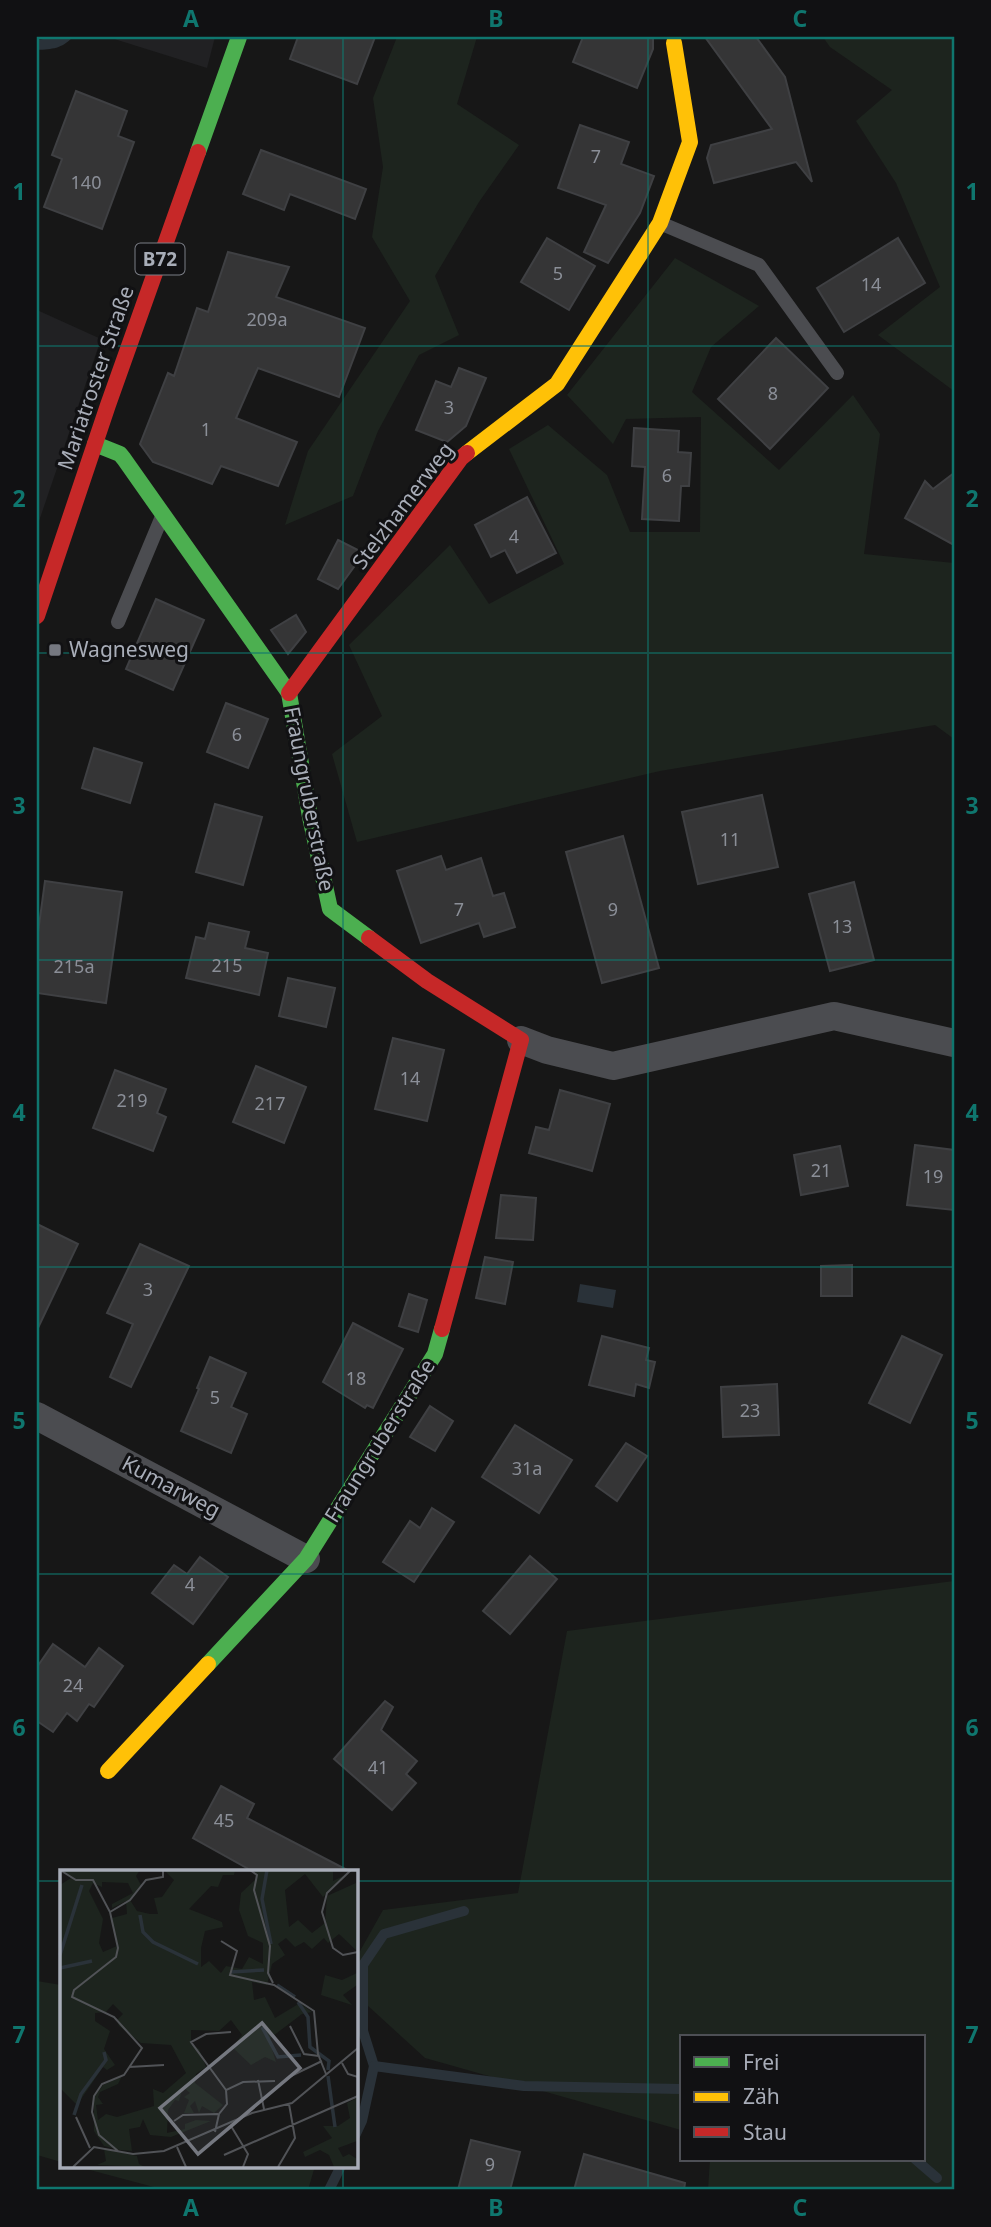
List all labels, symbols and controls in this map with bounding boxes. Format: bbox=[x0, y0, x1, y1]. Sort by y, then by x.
text: A bbox=[183, 2, 199, 34]
text: B bbox=[488, 2, 504, 34]
text: C bbox=[793, 2, 808, 34]
house number: 7 bbox=[591, 144, 601, 168]
house number: 140 bbox=[71, 170, 101, 194]
text: 1 bbox=[12, 175, 26, 207]
text: 1 bbox=[965, 175, 979, 207]
road number: B72 bbox=[136, 244, 184, 274]
house number: 5 bbox=[553, 261, 563, 285]
house number: 14 bbox=[861, 272, 881, 296]
street label: Mariatroster Straße bbox=[50, 282, 140, 474]
house number: 209a bbox=[247, 307, 288, 331]
house number: 8 bbox=[768, 381, 778, 405]
house number: 3 bbox=[444, 395, 454, 419]
house number: 1 bbox=[201, 417, 211, 441]
street label: Stelzhamerweg bbox=[345, 436, 459, 575]
house number: 6 bbox=[662, 463, 672, 487]
text: 2 bbox=[12, 482, 26, 514]
text: 2 bbox=[965, 482, 979, 514]
house number: 4 bbox=[509, 524, 519, 548]
place label: Wagnesweg bbox=[69, 635, 189, 663]
marker: Wagnesweg bbox=[47, 642, 63, 658]
street label: Fraungruberstraße bbox=[278, 704, 342, 894]
house number: 6 bbox=[232, 722, 242, 746]
text: 3 bbox=[12, 789, 26, 821]
text: 3 bbox=[965, 789, 979, 821]
house number: 11 bbox=[720, 827, 740, 851]
house number: 7 bbox=[454, 897, 464, 921]
house number: 9 bbox=[608, 897, 618, 921]
house number: 13 bbox=[832, 914, 852, 938]
house number: 215 bbox=[212, 953, 242, 977]
house number: 215a bbox=[54, 954, 95, 978]
house number: 14 bbox=[400, 1066, 420, 1090]
house number: 219 bbox=[117, 1088, 147, 1112]
house number: 217 bbox=[255, 1091, 285, 1115]
text: 4 bbox=[12, 1096, 26, 1128]
text: 4 bbox=[965, 1096, 979, 1128]
house number: 21 bbox=[811, 1158, 831, 1182]
house number: 19 bbox=[923, 1164, 943, 1188]
house number: 3 bbox=[143, 1277, 153, 1301]
street label: Fraungruberstraße bbox=[318, 1353, 441, 1527]
house number: 18 bbox=[346, 1366, 366, 1390]
house number: 5 bbox=[210, 1385, 220, 1409]
house number: 23 bbox=[740, 1398, 760, 1422]
text: 5 bbox=[12, 1404, 26, 1436]
text: 5 bbox=[965, 1404, 979, 1436]
street label: Kumarweg bbox=[118, 1449, 225, 1524]
house number: 31a bbox=[512, 1456, 542, 1480]
house number: 4 bbox=[185, 1572, 195, 1596]
house number: 24 bbox=[63, 1673, 83, 1697]
text: 6 bbox=[12, 1711, 26, 1743]
text: 6 bbox=[965, 1711, 979, 1743]
house number: 41 bbox=[368, 1755, 388, 1779]
house number: 45 bbox=[214, 1808, 234, 1832]
inset map bbox=[60, 1870, 357, 2168]
text: 7 bbox=[12, 2018, 26, 2050]
text: 7 bbox=[965, 2018, 979, 2050]
legend bbox=[680, 2035, 925, 2160]
text: Frei bbox=[743, 2048, 779, 2076]
text: Zäh bbox=[743, 2082, 780, 2110]
text: Stau bbox=[743, 2118, 787, 2146]
house number: 9 bbox=[485, 2152, 495, 2176]
text: A bbox=[183, 2191, 199, 2223]
text: B bbox=[488, 2191, 504, 2223]
text: C bbox=[793, 2191, 808, 2223]

